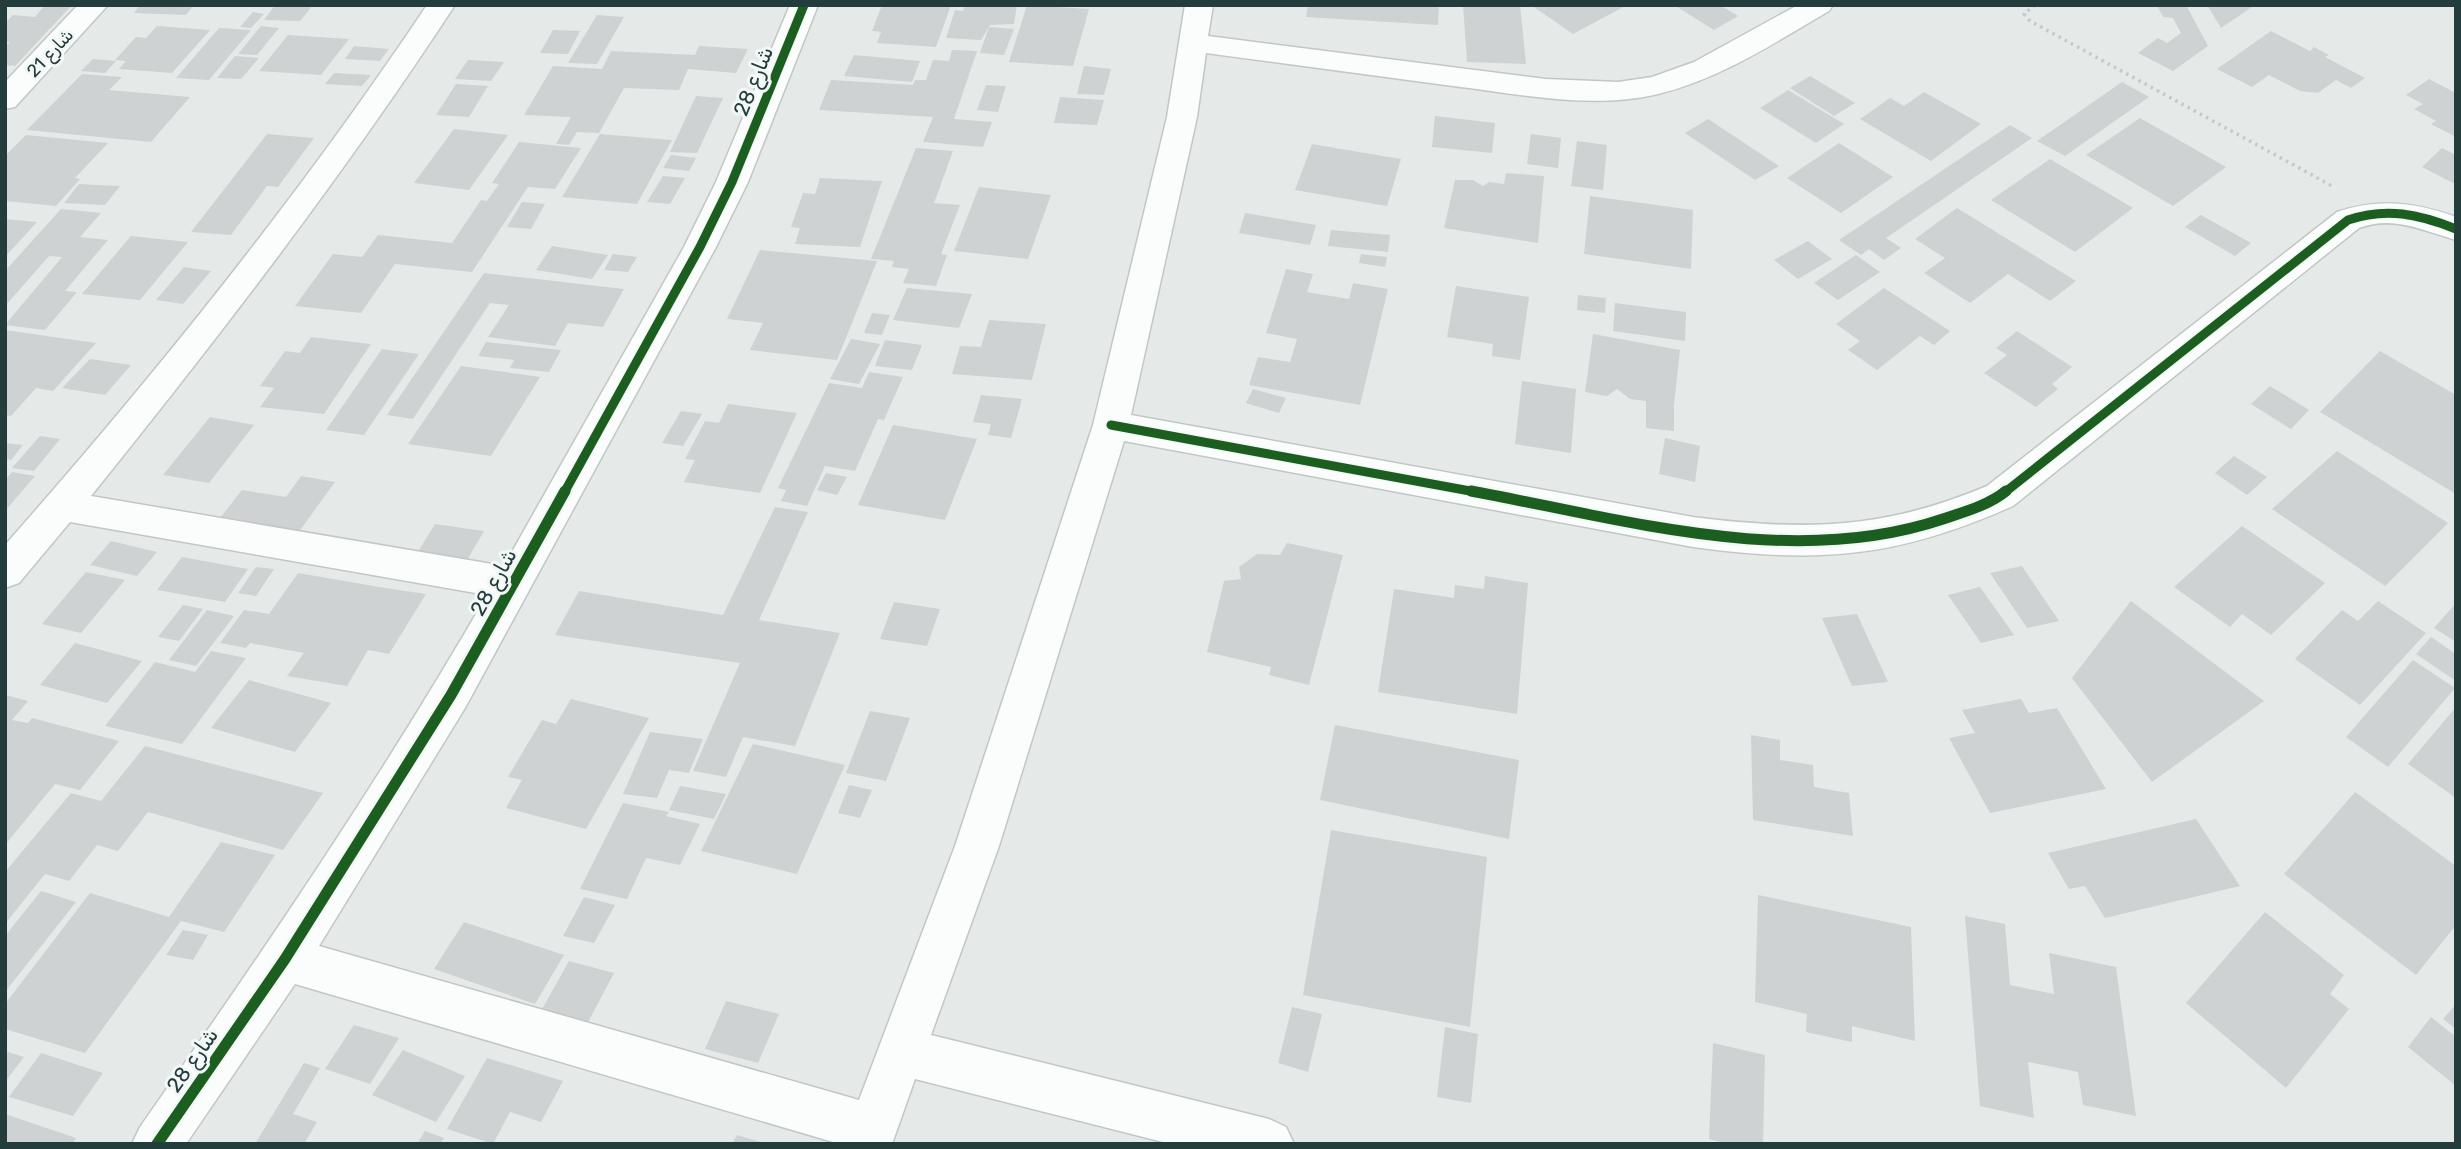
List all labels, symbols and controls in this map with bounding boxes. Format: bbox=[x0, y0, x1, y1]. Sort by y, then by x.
street label: شارع 21 bbox=[22, 24, 79, 83]
street label: شارع 28 bbox=[728, 43, 780, 120]
street label: شارع 28 bbox=[464, 544, 523, 621]
street label: شارع 28 bbox=[161, 1023, 225, 1098]

